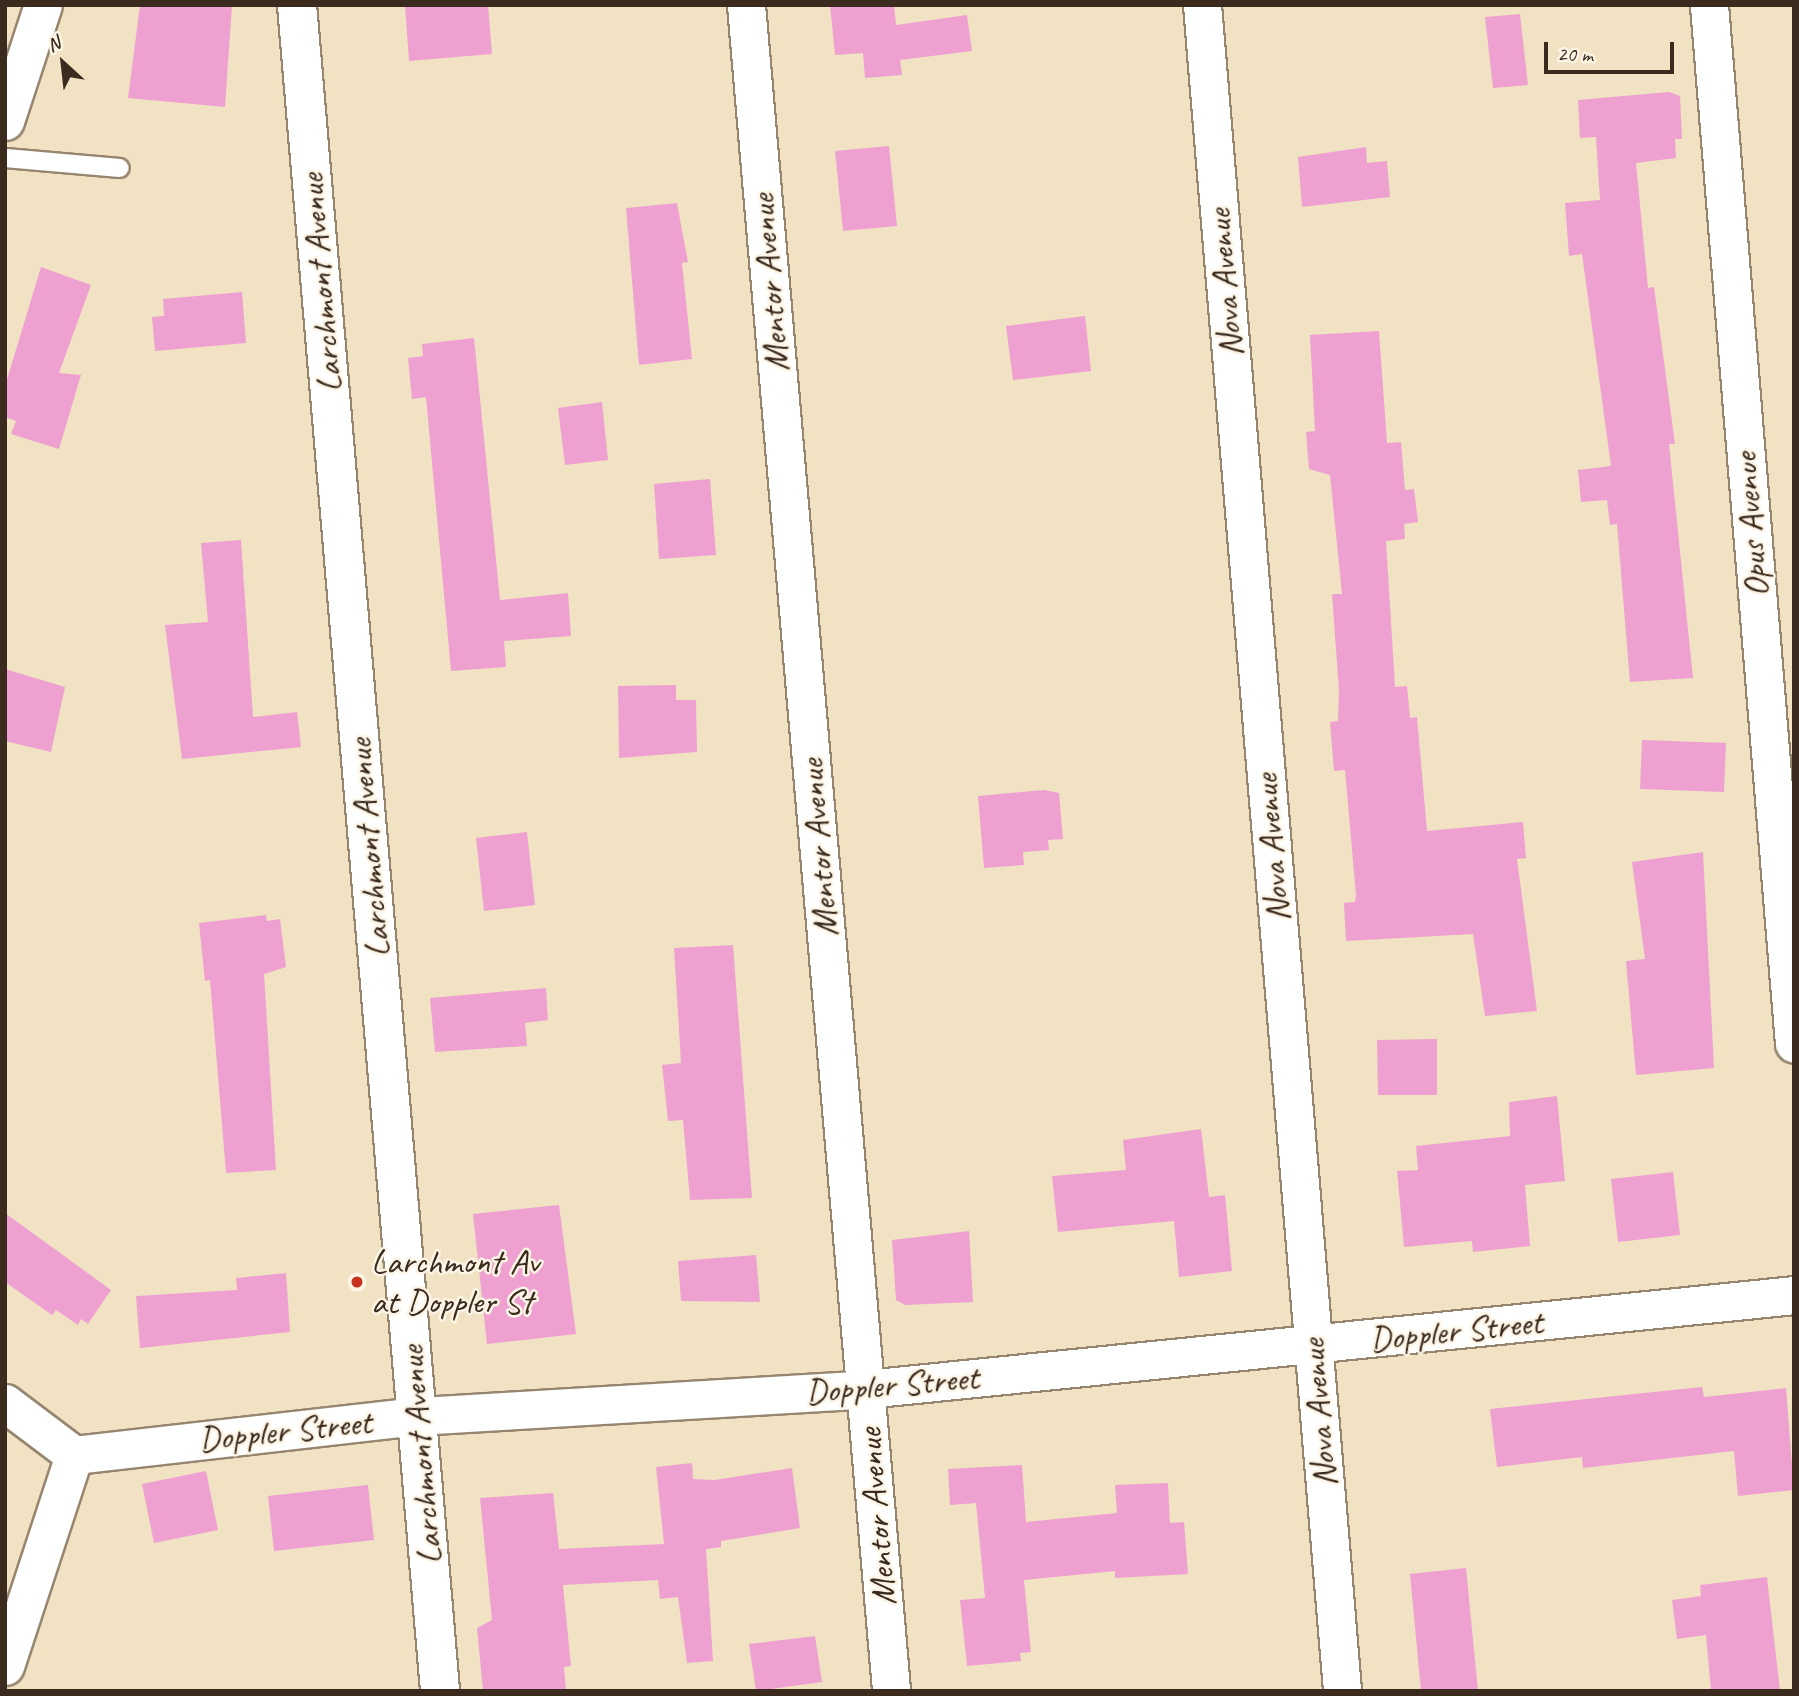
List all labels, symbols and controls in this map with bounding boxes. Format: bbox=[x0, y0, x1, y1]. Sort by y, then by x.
north arrow bbox=[28, 28, 98, 98]
scale bar bbox=[1547, 28, 1676, 72]
text: N bbox=[43, 31, 64, 58]
text: 20 m bbox=[1557, 41, 1593, 67]
street label: Larchmont Avenue bbox=[291, 172, 351, 394]
street label: Mentor Avenue bbox=[741, 193, 799, 373]
street label: Nova Avenue bbox=[1198, 207, 1252, 359]
street label: Opus Avenue bbox=[1724, 451, 1778, 599]
street label: Larchmont Avenue bbox=[339, 737, 399, 959]
street label: Mentor Avenue bbox=[790, 758, 848, 938]
street label: Nova Avenue bbox=[1245, 772, 1299, 924]
place label: Larchmont Av at Doppler St bbox=[371, 1241, 539, 1323]
marker: Larchmont Av at Doppler St bbox=[349, 1274, 365, 1290]
street label: Doppler Street bbox=[1367, 1301, 1545, 1361]
street label: Nova Avenue bbox=[1292, 1337, 1346, 1489]
street label: Larchmont Avenue bbox=[391, 1344, 451, 1566]
street label: Doppler Street bbox=[804, 1356, 980, 1414]
street label: Doppler Street bbox=[196, 1401, 374, 1461]
street label: Mentor Avenue bbox=[848, 1427, 906, 1607]

